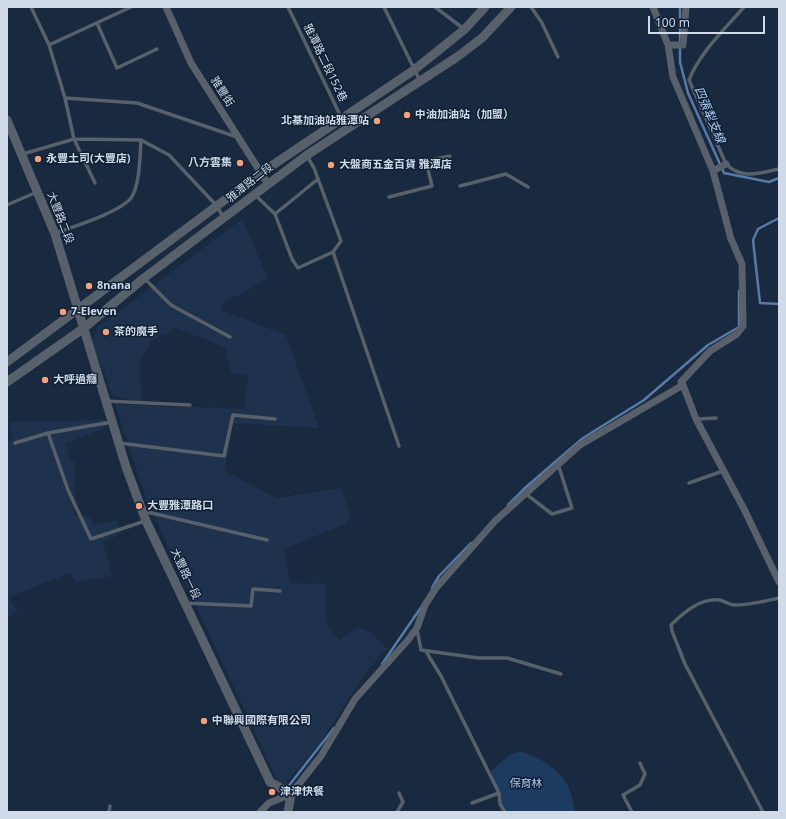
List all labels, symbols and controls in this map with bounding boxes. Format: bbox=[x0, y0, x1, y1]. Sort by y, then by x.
scale bar bbox=[650, 8, 767, 34]
text: 100 m bbox=[655, 14, 690, 31]
street label: 雅潭路二段152巷 bbox=[300, 22, 350, 104]
street label: 雅豐街 bbox=[207, 75, 237, 109]
water label: 四張犁支線 bbox=[691, 85, 727, 145]
place label: 中油加油站（加盟） bbox=[415, 108, 514, 122]
marker: 中油加油站（加盟） bbox=[402, 110, 412, 120]
place label: 北基加油站雅潭站 bbox=[281, 114, 369, 128]
marker: 北基加油站雅潭站 bbox=[372, 116, 382, 126]
place label: 永豐土司(大豐店) bbox=[46, 152, 130, 166]
marker: 永豐土司(大豐店) bbox=[33, 154, 43, 164]
place label: 八方雲集 bbox=[188, 156, 232, 170]
marker: 八方雲集 bbox=[235, 158, 245, 168]
place label: 大盤商五金百貨 雅潭店 bbox=[339, 158, 452, 172]
marker: 大盤商五金百貨 雅潭店 bbox=[326, 160, 336, 170]
street label: 雅潭路二段 bbox=[224, 161, 276, 205]
street label: 大豐路二段 bbox=[44, 190, 76, 246]
place label: 8nana bbox=[97, 279, 131, 293]
marker: 8nana bbox=[84, 281, 94, 291]
place label: 7-Eleven bbox=[71, 305, 117, 319]
marker: 7-Eleven bbox=[58, 307, 68, 317]
place label: 茶的魔手 bbox=[114, 325, 158, 339]
marker: 茶的魔手 bbox=[101, 327, 111, 337]
place label: 大呼過癮 bbox=[53, 373, 97, 387]
marker: 大呼過癮 bbox=[40, 375, 50, 385]
place label: 大豐雅潭路口 bbox=[147, 499, 213, 513]
marker: 大豐雅潭路口 bbox=[134, 501, 144, 511]
street label: 大豐路一段 bbox=[167, 546, 203, 602]
place label: 中聯興國際有限公司 bbox=[212, 714, 311, 728]
marker: 中聯興國際有限公司 bbox=[199, 716, 209, 726]
park label: 保育林 bbox=[510, 777, 542, 791]
place label: 津津快餐 bbox=[280, 785, 324, 799]
marker: 津津快餐 bbox=[267, 787, 277, 797]

